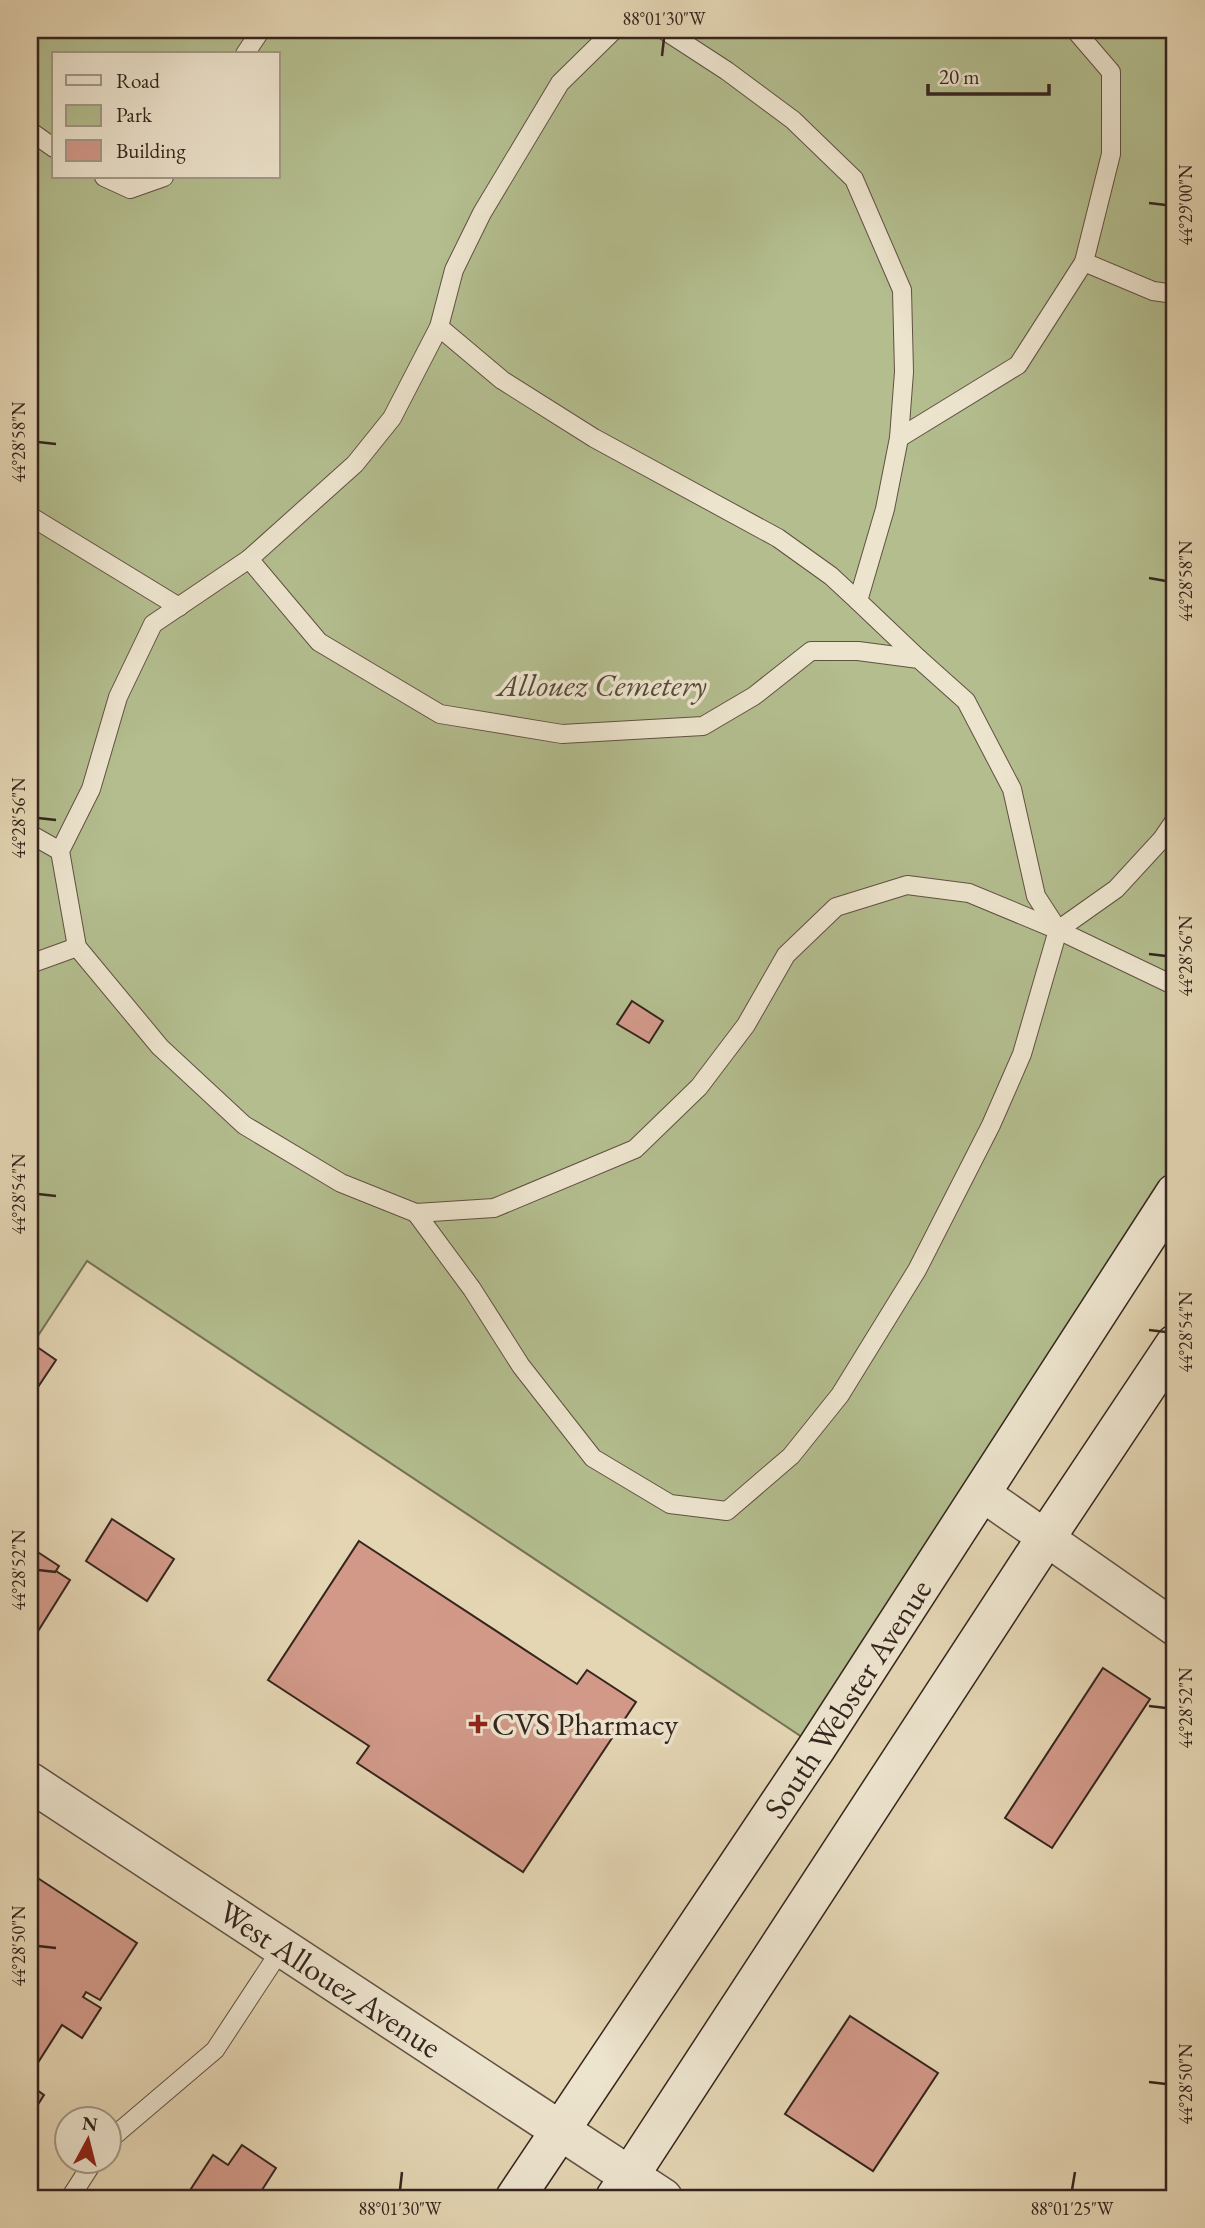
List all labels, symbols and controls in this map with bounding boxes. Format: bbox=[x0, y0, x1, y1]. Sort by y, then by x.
text: 88°01'30"W bbox=[622, 7, 706, 30]
legend bbox=[52, 52, 280, 178]
scale bar bbox=[928, 52, 1049, 96]
text: 20 m bbox=[939, 63, 980, 90]
text: Road bbox=[116, 67, 160, 94]
text: Park bbox=[116, 101, 153, 128]
text: Building bbox=[116, 137, 186, 164]
text: 44°29'00"N bbox=[1174, 164, 1197, 245]
text: 44°28'58"N bbox=[7, 401, 30, 482]
text: 44°28'58"N bbox=[1174, 540, 1197, 621]
park label: Allouez Cemetery bbox=[495, 664, 707, 706]
text: 44°28'56"N bbox=[7, 777, 30, 858]
text: 44°28'56"N bbox=[1174, 915, 1197, 996]
text: 44°28'54"N bbox=[7, 1153, 30, 1234]
text: 44°28'54"N bbox=[1174, 1291, 1197, 1372]
text: 44°28'52"N bbox=[7, 1529, 30, 1610]
street label: South Webster Avenue bbox=[754, 1571, 941, 1826]
text: 44°28'52"N bbox=[1174, 1667, 1197, 1748]
place label: CVS Pharmacy bbox=[492, 1703, 679, 1745]
marker: CVS Pharmacy bbox=[470, 1716, 486, 1732]
street label: West Allouez Avenue bbox=[210, 1891, 450, 2068]
text: 44°28'50"N bbox=[7, 1905, 30, 1986]
text: 44°28'50"N bbox=[1174, 2043, 1197, 2124]
north arrow bbox=[52, 2106, 122, 2176]
text: N bbox=[81, 2110, 100, 2137]
text: 88°01'30"W bbox=[358, 2197, 442, 2220]
text: 88°01'25"W bbox=[1030, 2197, 1114, 2220]

